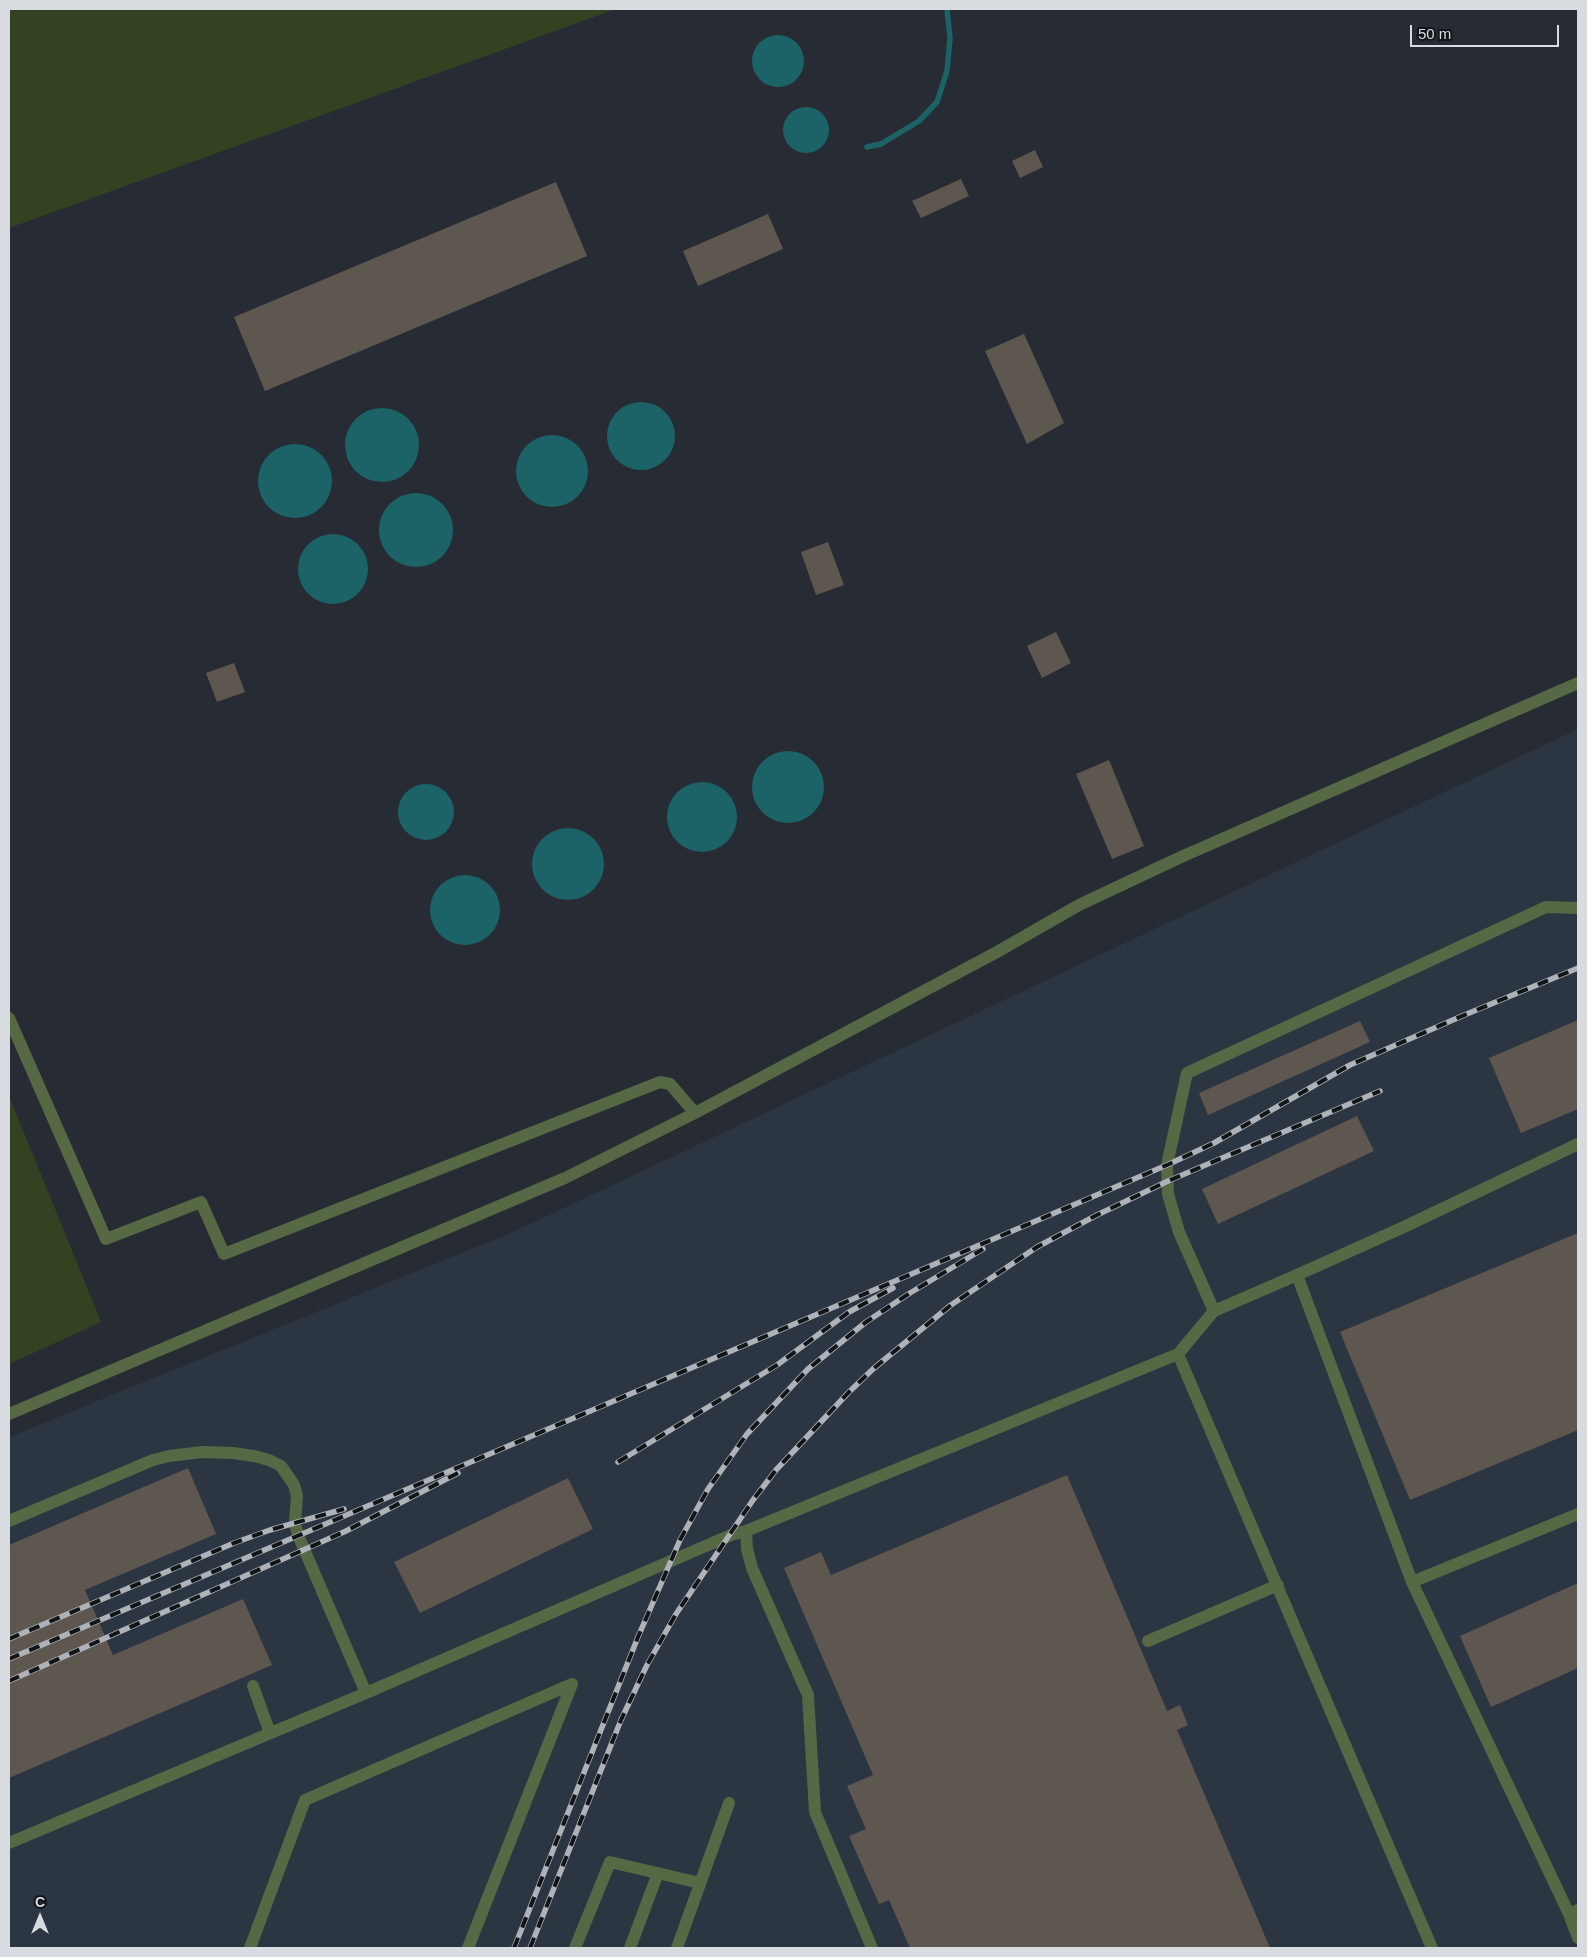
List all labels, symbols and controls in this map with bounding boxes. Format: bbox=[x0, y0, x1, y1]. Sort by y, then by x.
scale bar bbox=[1412, 15, 1561, 47]
text: 50 m bbox=[1418, 25, 1451, 42]
north arrow bbox=[15, 1892, 65, 1942]
text: С bbox=[35, 1894, 45, 1910]

